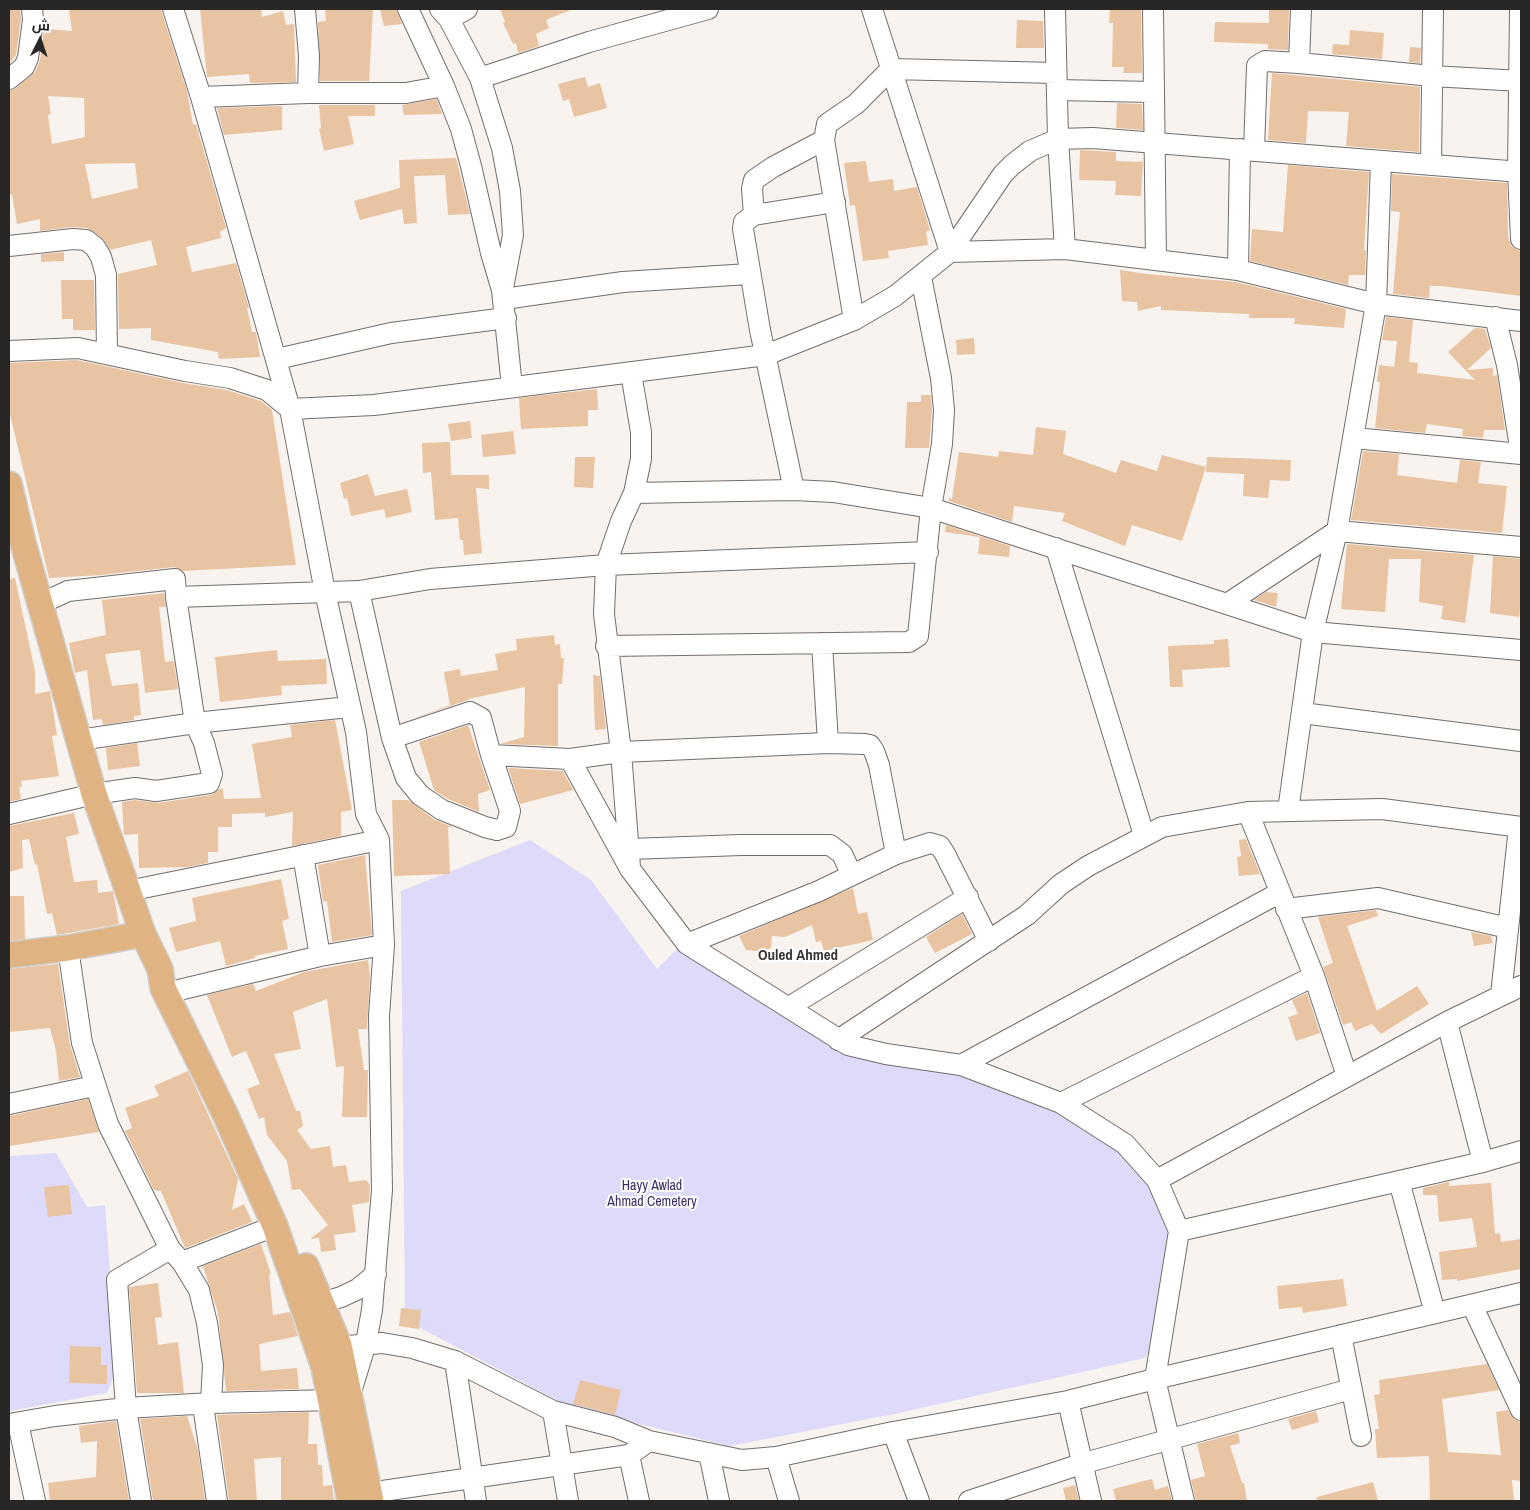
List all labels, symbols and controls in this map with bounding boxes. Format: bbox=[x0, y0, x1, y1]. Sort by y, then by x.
north arrow bbox=[15, 15, 65, 65]
text: ش bbox=[31, 15, 51, 35]
district label: Ouled Ahmed bbox=[758, 947, 838, 965]
park label: Hayy Awlad Ahmad Cemetery bbox=[607, 1178, 697, 1210]

